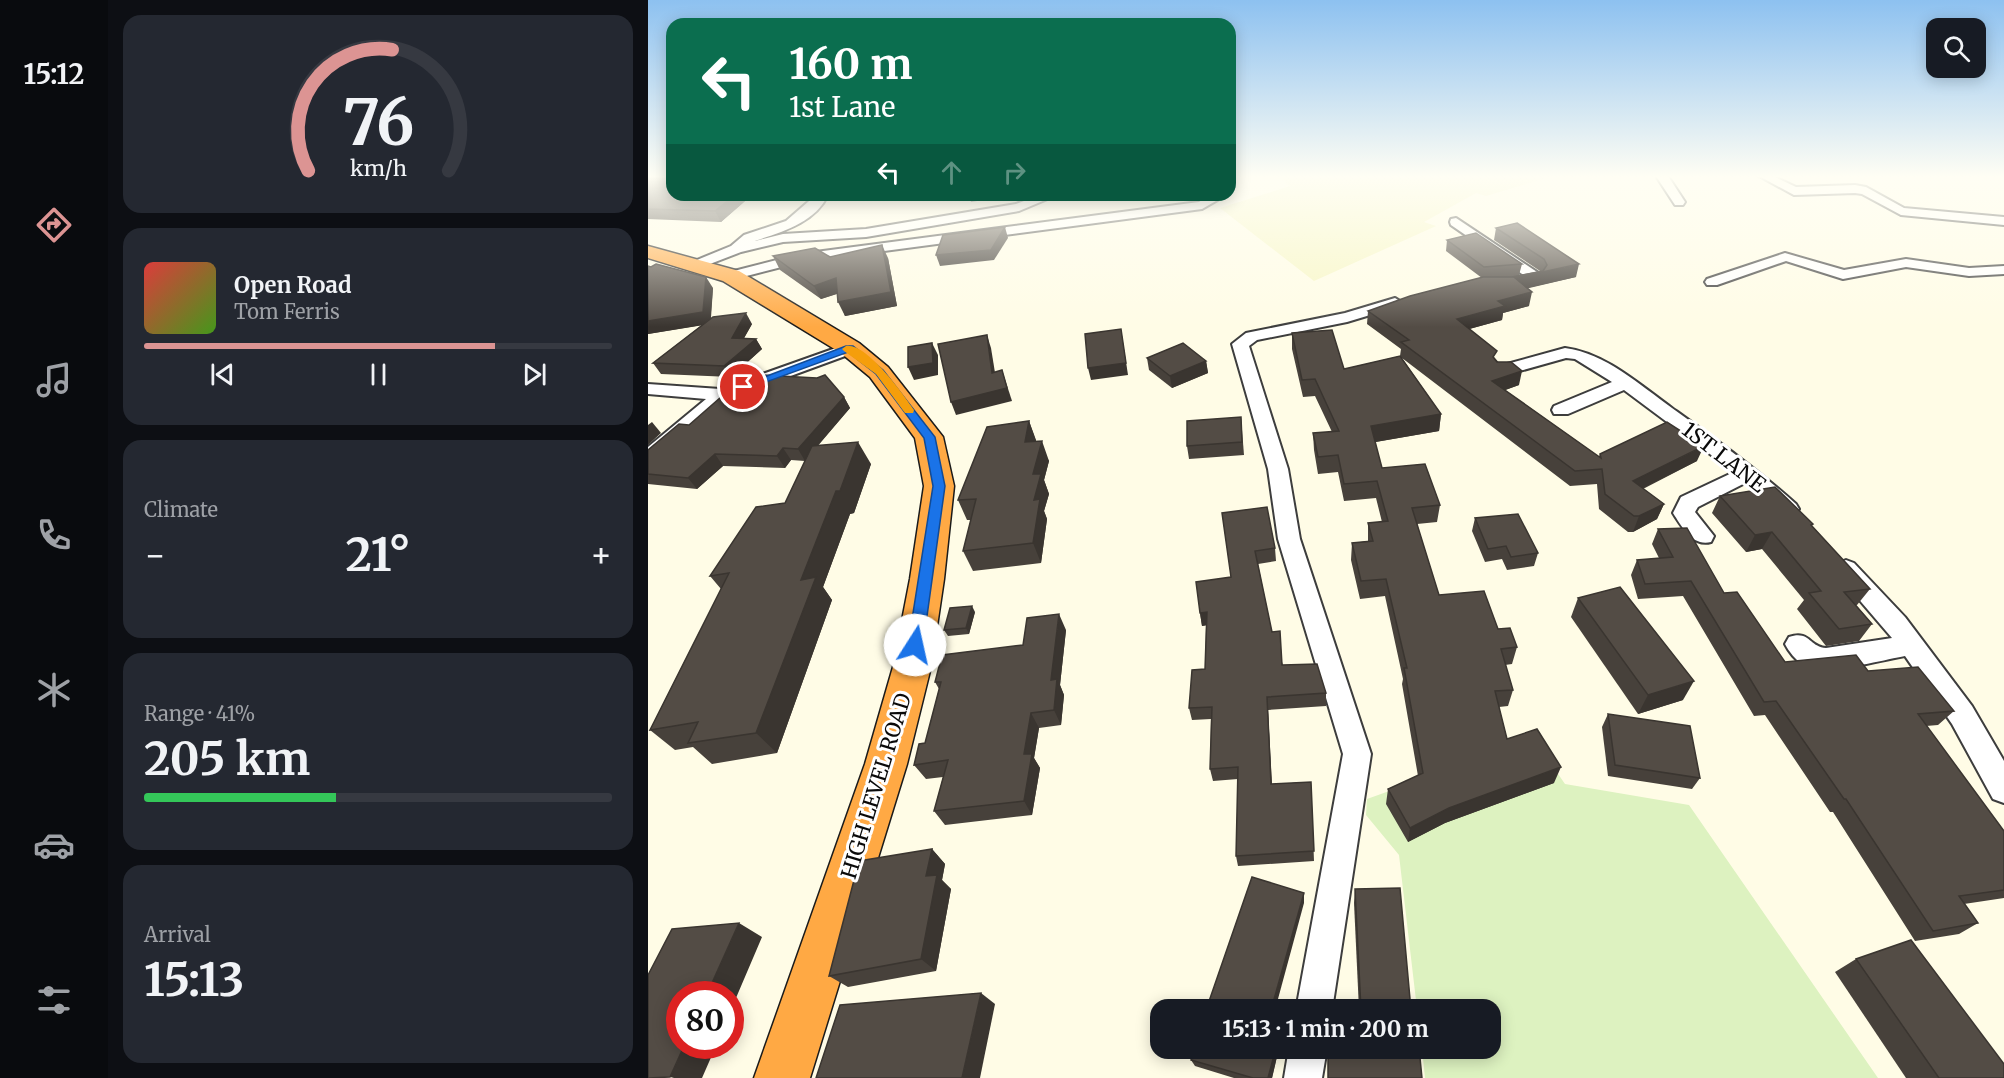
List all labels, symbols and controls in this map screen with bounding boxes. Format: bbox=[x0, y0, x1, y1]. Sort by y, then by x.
map controls bbox=[1926, 18, 1986, 78]
button: search bbox=[1926, 18, 1986, 78]
text: 160 m bbox=[789, 38, 913, 90]
icon: left bbox=[690, 42, 768, 120]
text: 15:12 bbox=[24, 57, 84, 91]
text: 76 bbox=[342, 84, 414, 162]
text: 1st Lane bbox=[789, 90, 895, 124]
text: km/h bbox=[350, 155, 406, 182]
icon: left bbox=[872, 156, 905, 189]
icon: ahead bbox=[935, 156, 968, 189]
icon: right bbox=[998, 156, 1031, 189]
icon: directions bbox=[33, 204, 75, 246]
text: Open Road bbox=[234, 271, 352, 299]
text: Tom Ferris bbox=[234, 299, 340, 324]
icon: previous bbox=[206, 358, 239, 391]
icon: pause bbox=[362, 358, 395, 391]
icon: next bbox=[518, 358, 551, 391]
icon: music bbox=[33, 359, 75, 401]
pin bbox=[717, 361, 768, 412]
icon: arrive bbox=[726, 370, 759, 403]
street label: 1ST LANE bbox=[1677, 416, 1772, 499]
text: Climate bbox=[144, 497, 218, 522]
icon: phone bbox=[33, 514, 75, 556]
text: 21° bbox=[345, 527, 411, 583]
text: − bbox=[144, 535, 166, 576]
text: + bbox=[590, 535, 612, 576]
position arrow bbox=[883, 613, 947, 677]
icon: climate bbox=[33, 669, 75, 711]
street label: HIGH LEVEL ROAD bbox=[835, 690, 917, 882]
text: Range · 41% bbox=[144, 701, 255, 726]
text: 205 km bbox=[144, 731, 310, 787]
icon: car bbox=[33, 824, 75, 866]
text: Arrival bbox=[144, 922, 211, 947]
text: 15:13 bbox=[144, 952, 244, 1008]
icon: filters bbox=[33, 979, 75, 1021]
speed limit sign: 80 bbox=[666, 981, 744, 1059]
text: 15:13 · 1 min · 200 m bbox=[1222, 1015, 1429, 1043]

